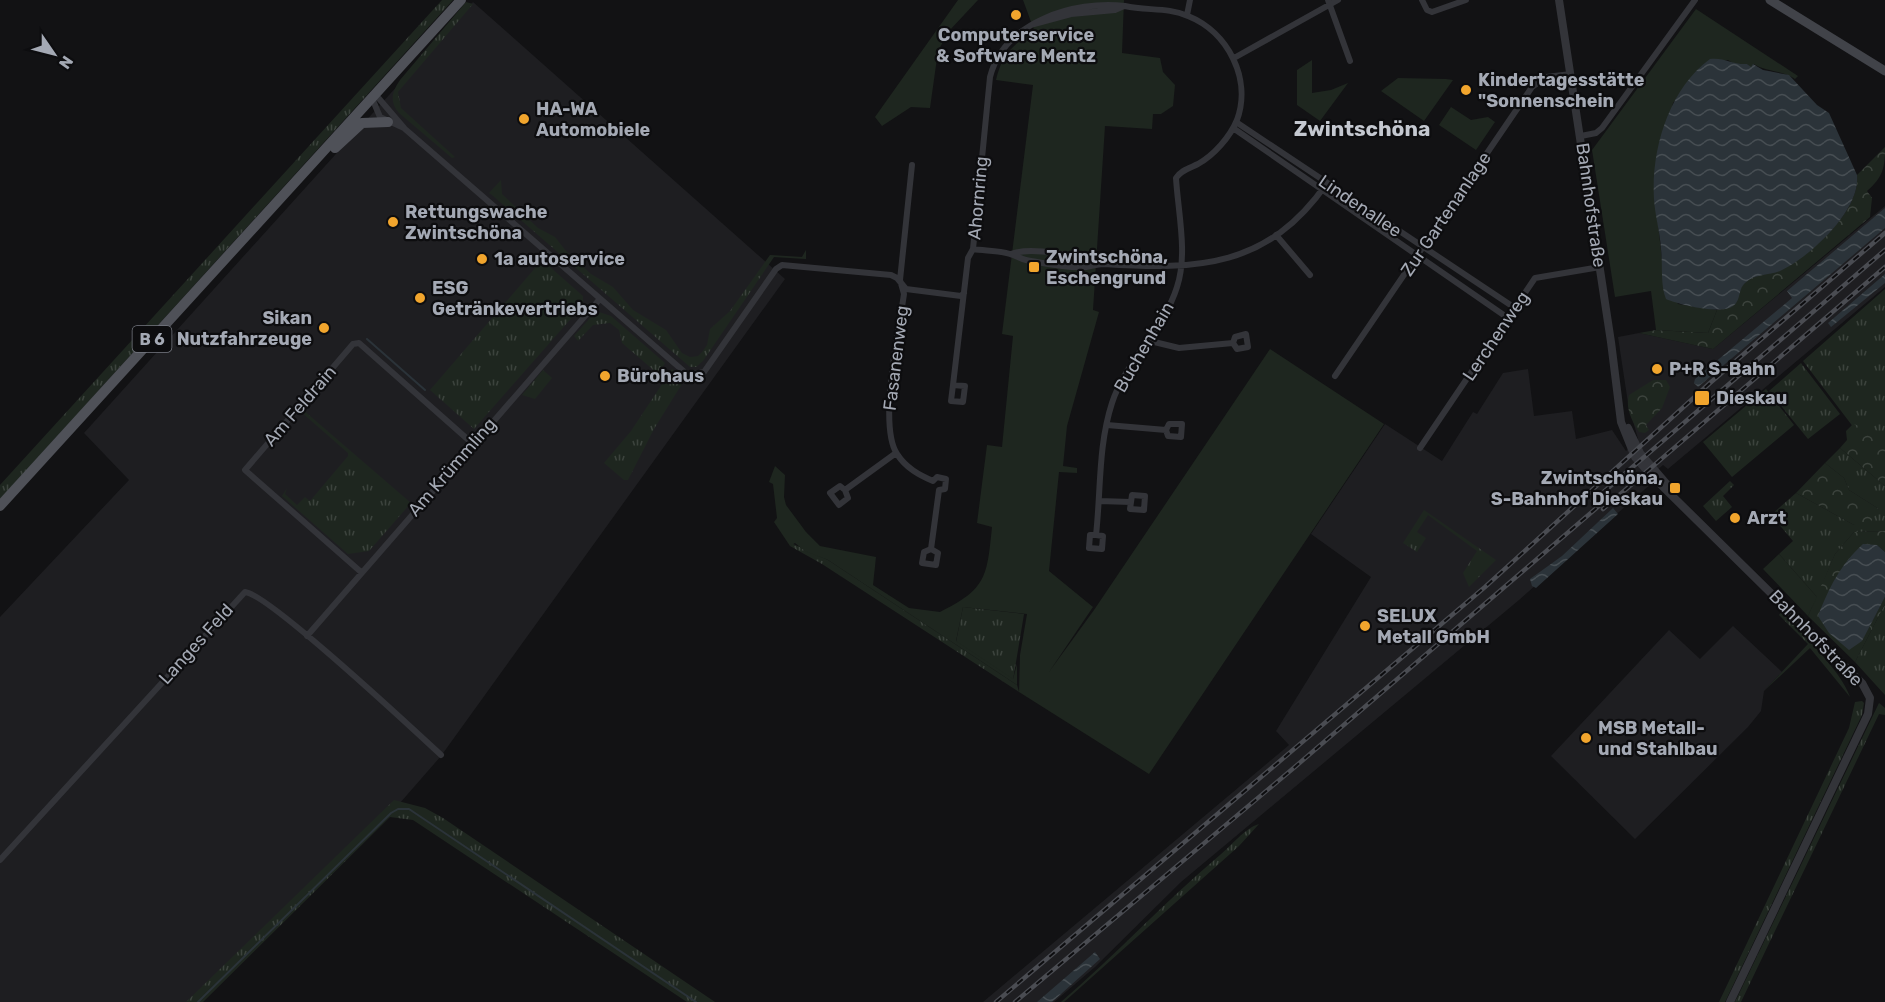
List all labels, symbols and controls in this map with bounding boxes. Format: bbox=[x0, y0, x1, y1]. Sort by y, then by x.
marker: Computerservice & Software Mentz bbox=[1009, 8, 1023, 22]
north arrow bbox=[24, 24, 84, 84]
place label: Computerservice & Software Mentz bbox=[936, 24, 1096, 67]
text: N bbox=[55, 52, 77, 72]
place label: Kindertagesstätte "Sonnenschein bbox=[1478, 69, 1645, 112]
marker: Kindertagesstätte "Sonnenschein bbox=[1459, 83, 1473, 97]
place label: HA-WA Automobiele bbox=[536, 98, 651, 141]
marker: HA-WA Automobiele bbox=[517, 112, 531, 126]
district label: Zwintschöna bbox=[1294, 116, 1430, 141]
street label: Bahnhofstraße bbox=[1571, 141, 1611, 269]
street label: Zur Gartenanlage bbox=[1396, 148, 1496, 280]
street label: Ahornring bbox=[963, 155, 993, 241]
street label: Lindenallee bbox=[1314, 170, 1406, 242]
place label: Rettungswache Zwintschöna bbox=[405, 201, 548, 244]
marker: Rettungswache Zwintschöna bbox=[386, 215, 400, 229]
place label: Zwintschöna, Eschengrund bbox=[1046, 246, 1168, 289]
place label: 1a autoservice bbox=[494, 248, 625, 270]
marker: 1a autoservice bbox=[475, 252, 489, 266]
marker: Zwintschöna, Eschengrund bbox=[1027, 260, 1041, 274]
place label: ESG Getränkevertriebs bbox=[432, 277, 598, 320]
street label: Lerchenweg bbox=[1458, 287, 1534, 385]
marker: ESG Getränkevertriebs bbox=[413, 291, 427, 305]
street label: Buchenhain bbox=[1109, 298, 1179, 396]
street label: Fasanenweg bbox=[879, 304, 913, 412]
place label: Sikan Nutzfahrzeuge bbox=[177, 307, 312, 350]
marker: Sikan Nutzfahrzeuge bbox=[317, 321, 331, 335]
road number: B 6 bbox=[132, 326, 172, 352]
place label: P+R S-Bahn bbox=[1669, 358, 1775, 380]
street label: Am Feldrain bbox=[259, 361, 341, 451]
marker: P+R S-Bahn bbox=[1650, 362, 1664, 376]
place label: Bürohaus bbox=[617, 365, 704, 387]
marker: Bürohaus bbox=[598, 369, 612, 383]
place label: Dieskau bbox=[1716, 387, 1787, 409]
marker: Dieskau bbox=[1693, 389, 1711, 407]
street label: Am Krümmling bbox=[403, 413, 501, 521]
place label: Zwintschöna, S-Bahnhof Dieskau bbox=[1491, 467, 1663, 510]
marker: Zwintschöna, S-Bahnhof Dieskau bbox=[1668, 481, 1682, 495]
place label: Arzt bbox=[1747, 507, 1786, 529]
marker: Arzt bbox=[1728, 511, 1742, 525]
street label: Bahnhofstraße bbox=[1765, 585, 1867, 691]
street label: Langes Feld bbox=[154, 599, 238, 689]
place label: SELUX Metall GmbH bbox=[1377, 605, 1490, 648]
marker: SELUX Metall GmbH bbox=[1358, 619, 1372, 633]
place label: MSB Metall- und Stahlbau bbox=[1598, 717, 1718, 760]
marker: MSB Metall- und Stahlbau bbox=[1579, 731, 1593, 745]

